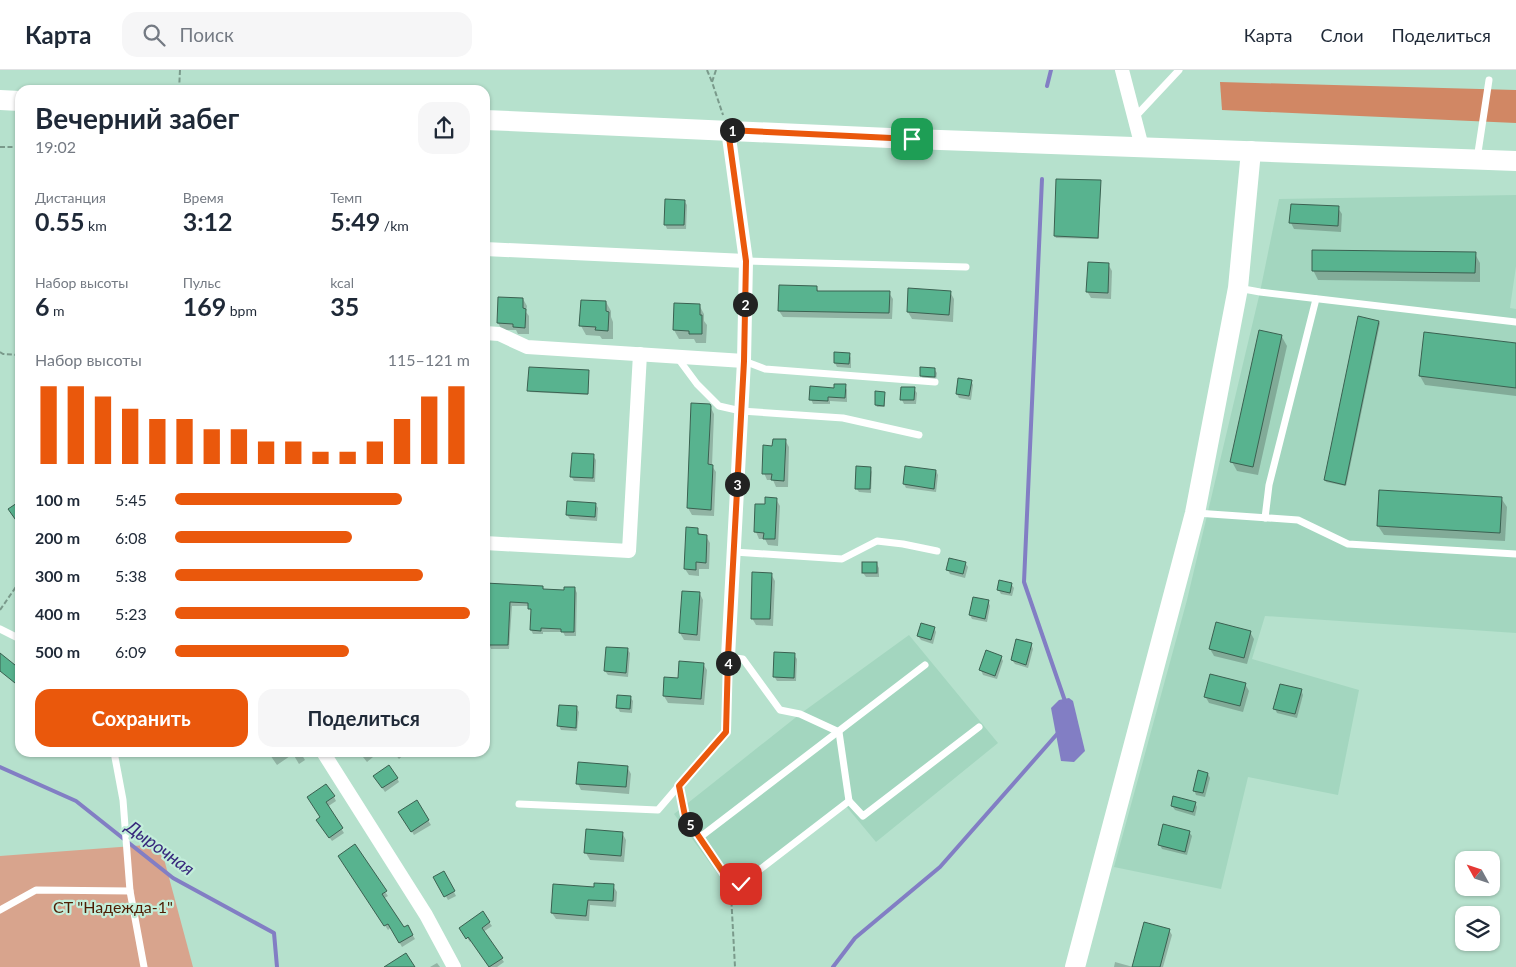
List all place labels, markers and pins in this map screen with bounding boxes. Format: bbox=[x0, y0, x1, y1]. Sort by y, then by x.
pin: 1 bbox=[720, 118, 744, 142]
pin bbox=[891, 118, 933, 160]
pin: 2 bbox=[732, 292, 758, 316]
pin: 3 bbox=[724, 472, 750, 496]
pin: 4 bbox=[716, 650, 740, 676]
pin: 5 bbox=[678, 812, 702, 836]
pin bbox=[720, 863, 762, 905]

